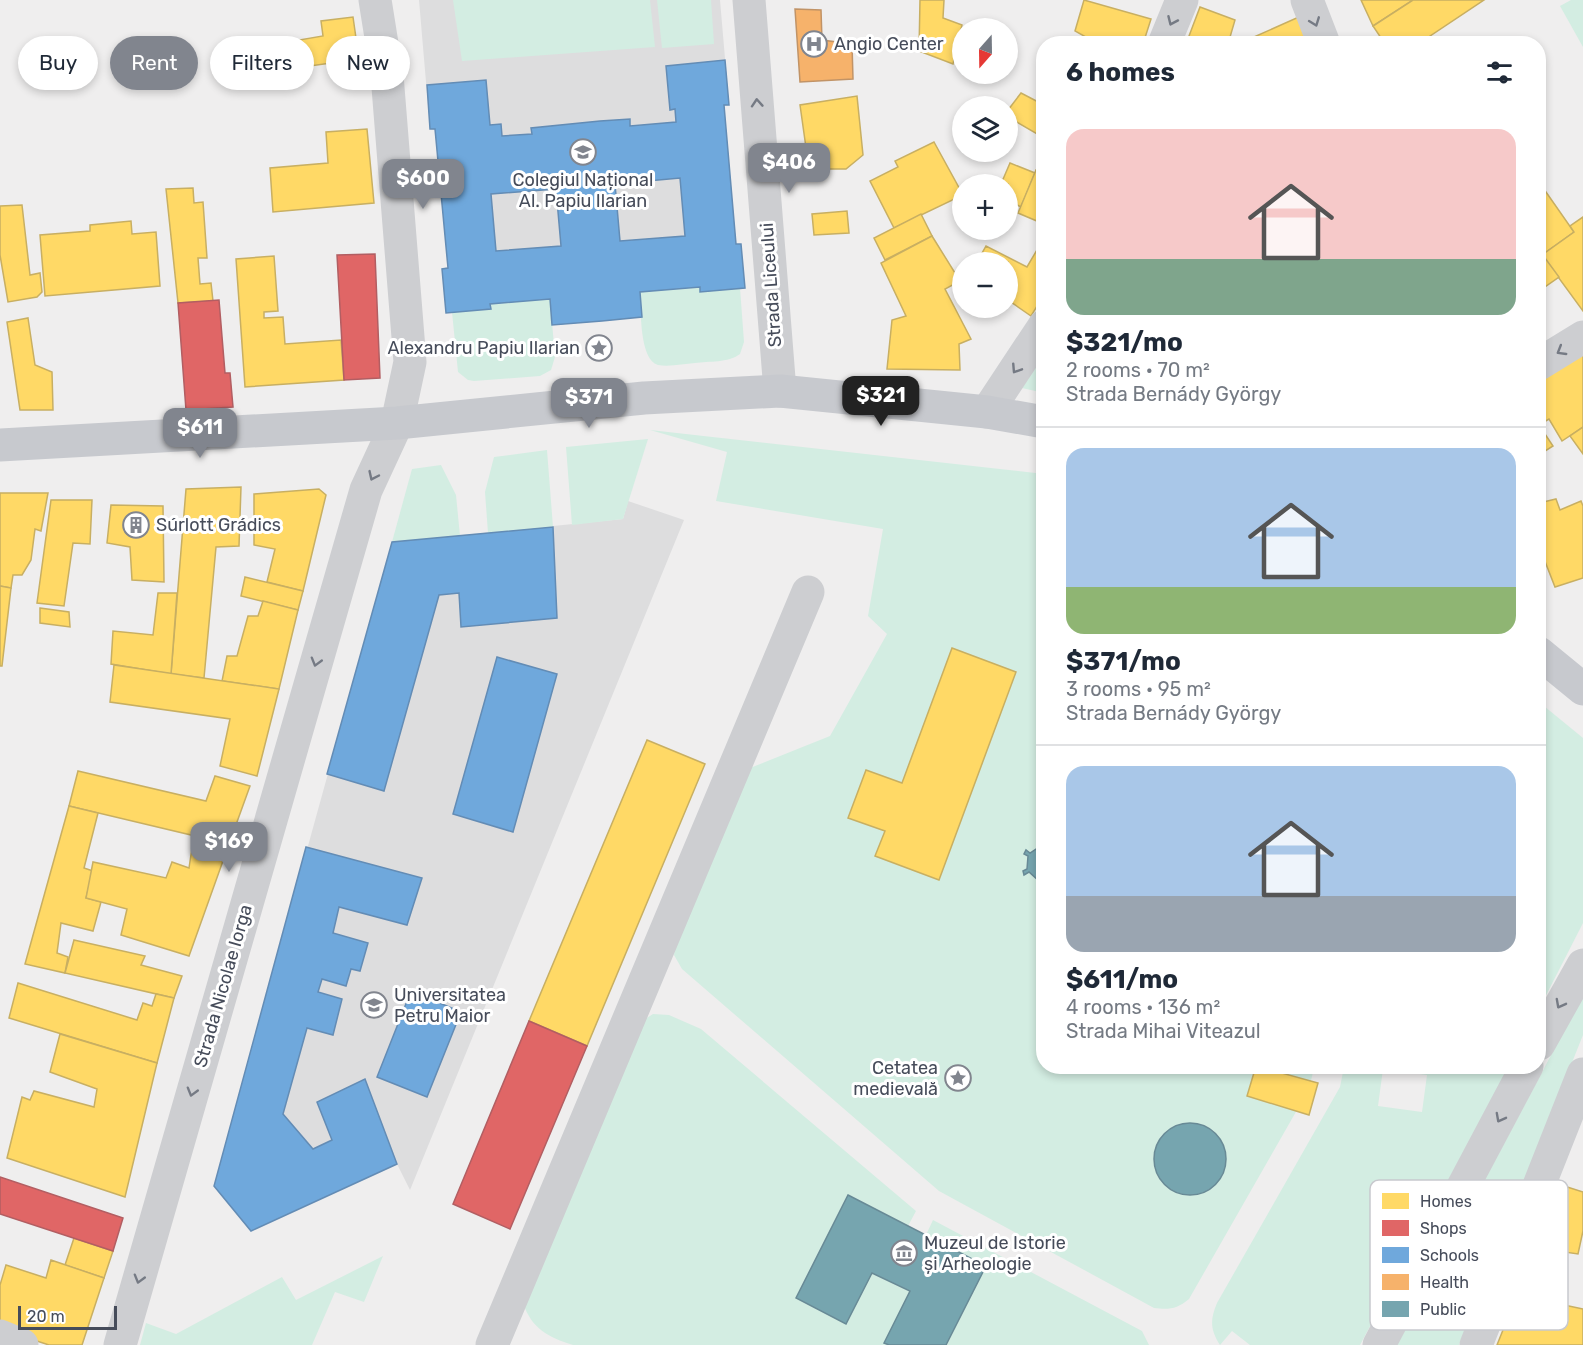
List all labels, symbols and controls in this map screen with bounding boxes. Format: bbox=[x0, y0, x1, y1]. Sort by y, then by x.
one-way arrow bbox=[1167, 15, 1179, 26]
one-way arrow bbox=[1308, 16, 1321, 27]
north arrow bbox=[952, 18, 1018, 84]
map controls bbox=[952, 18, 1018, 318]
hospital icon: Angio Center bbox=[799, 29, 829, 59]
place label: Angio Center bbox=[834, 33, 944, 55]
chip: Buy bbox=[18, 36, 98, 90]
chip: Rent bbox=[110, 36, 198, 90]
chip: Filters bbox=[210, 36, 314, 90]
chip: New bbox=[326, 36, 410, 90]
icon: filters bbox=[1483, 56, 1516, 89]
text: 6 homes bbox=[1066, 57, 1175, 88]
button: layers bbox=[952, 96, 1018, 162]
one-way arrow bbox=[751, 98, 764, 107]
school or university icon: Colegiul Național Al. Papiu Ilarian bbox=[568, 137, 598, 167]
pin: $406 bbox=[753, 143, 825, 194]
text: $406 bbox=[762, 150, 816, 174]
pin: $600 bbox=[387, 159, 459, 210]
text: $600 bbox=[396, 166, 450, 190]
icon: home bbox=[1237, 168, 1345, 276]
place label: Colegiul Național Al. Papiu Ilarian bbox=[513, 169, 653, 212]
button: + bbox=[952, 174, 1018, 240]
street label: Strada Liceului bbox=[756, 222, 786, 348]
button: − bbox=[952, 252, 1018, 318]
text: $321/mo bbox=[1066, 327, 1183, 358]
place icon: Alexandru Papiu Ilarian bbox=[584, 333, 614, 363]
place label: Alexandru Papiu Ilarian bbox=[388, 337, 580, 359]
one-way arrow bbox=[1557, 343, 1567, 355]
text: 2 rooms · 70 m² bbox=[1066, 358, 1210, 382]
one-way arrow bbox=[1011, 363, 1023, 373]
pin: $321 bbox=[845, 376, 917, 427]
pin: $371 bbox=[553, 378, 625, 429]
text: Strada Bernády György bbox=[1066, 382, 1281, 406]
text: $321 bbox=[856, 383, 906, 407]
text: $371 bbox=[565, 385, 613, 409]
pin: $611 bbox=[164, 408, 236, 459]
text: $611 bbox=[177, 415, 223, 439]
one-way arrow bbox=[368, 469, 380, 480]
icon: home bbox=[1237, 487, 1345, 595]
building icon: Súrlott Grádics bbox=[121, 510, 151, 540]
place label: Súrlott Grádics bbox=[156, 514, 281, 536]
text: $371/mo bbox=[1066, 646, 1181, 677]
one-way arrow bbox=[311, 656, 323, 667]
text: 3 rooms · 95 m² bbox=[1066, 677, 1211, 701]
text: Strada Bernády György bbox=[1066, 701, 1281, 725]
icon: home bbox=[1237, 805, 1345, 913]
pin: $169 bbox=[193, 822, 265, 873]
text: $169 bbox=[204, 829, 254, 853]
street label: Strada Nicolae Iorga bbox=[189, 902, 257, 1070]
text: $611/mo bbox=[1066, 964, 1178, 995]
place label: Universitatea Petru Maior bbox=[394, 984, 506, 1027]
school or university icon: Universitatea Petru Maior bbox=[359, 990, 389, 1020]
text: 4 rooms · 136 m² bbox=[1066, 995, 1220, 1019]
one-way arrow bbox=[1556, 998, 1567, 1009]
text: Strada Mihai Viteazul bbox=[1066, 1019, 1261, 1043]
place label: Cetatea medievală bbox=[853, 1057, 938, 1100]
place icon: Cetatea medievală bbox=[943, 1063, 973, 1093]
one-way arrow bbox=[187, 1087, 200, 1097]
one-way arrow bbox=[1496, 1112, 1507, 1123]
legend bbox=[1370, 1180, 1568, 1330]
text: Homes bbox=[1420, 1192, 1472, 1211]
text: Shops bbox=[1420, 1219, 1467, 1238]
place label: Muzeul de Istorie și Arheologie bbox=[924, 1232, 1066, 1275]
museum icon: Muzeul de Istorie și Arheologie bbox=[889, 1238, 919, 1268]
text: Schools bbox=[1420, 1246, 1479, 1265]
text: Health bbox=[1420, 1273, 1469, 1292]
one-way arrow bbox=[133, 1274, 146, 1284]
text: Public bbox=[1420, 1300, 1466, 1319]
scale bar bbox=[18, 1303, 117, 1330]
text: 20 m bbox=[27, 1307, 65, 1326]

